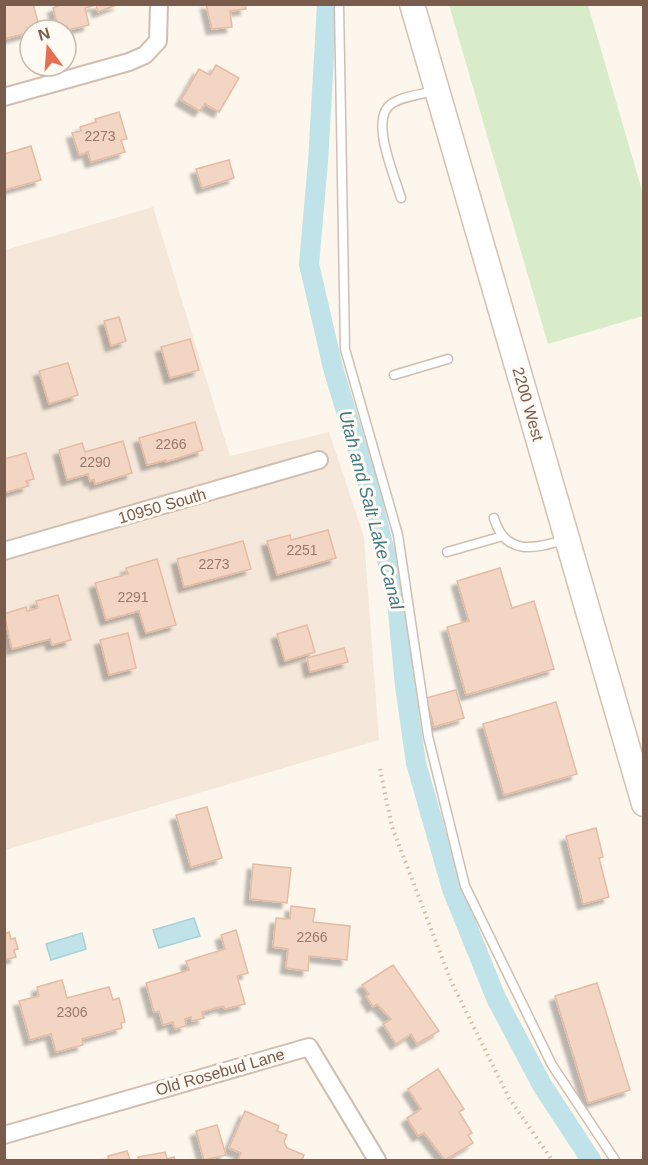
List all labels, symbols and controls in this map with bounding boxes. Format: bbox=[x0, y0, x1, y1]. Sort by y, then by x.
north arrow bbox=[18, 18, 78, 78]
text: N bbox=[36, 24, 52, 44]
house number: 2273 bbox=[84, 128, 116, 144]
street label: 2200 West bbox=[509, 365, 547, 443]
water label: Utah and Salt Lake Canal bbox=[335, 408, 407, 613]
house number: 2266 bbox=[155, 436, 187, 452]
house number: 2290 bbox=[79, 454, 111, 470]
street label: 10950 South bbox=[116, 485, 208, 527]
house number: 2251 bbox=[286, 542, 318, 558]
house number: 2273 bbox=[198, 556, 230, 572]
house number: 2291 bbox=[117, 589, 149, 605]
house number: 2266 bbox=[296, 929, 328, 945]
house number: 2306 bbox=[56, 1004, 88, 1020]
street label: Old Rosebud Lane bbox=[154, 1045, 287, 1099]

